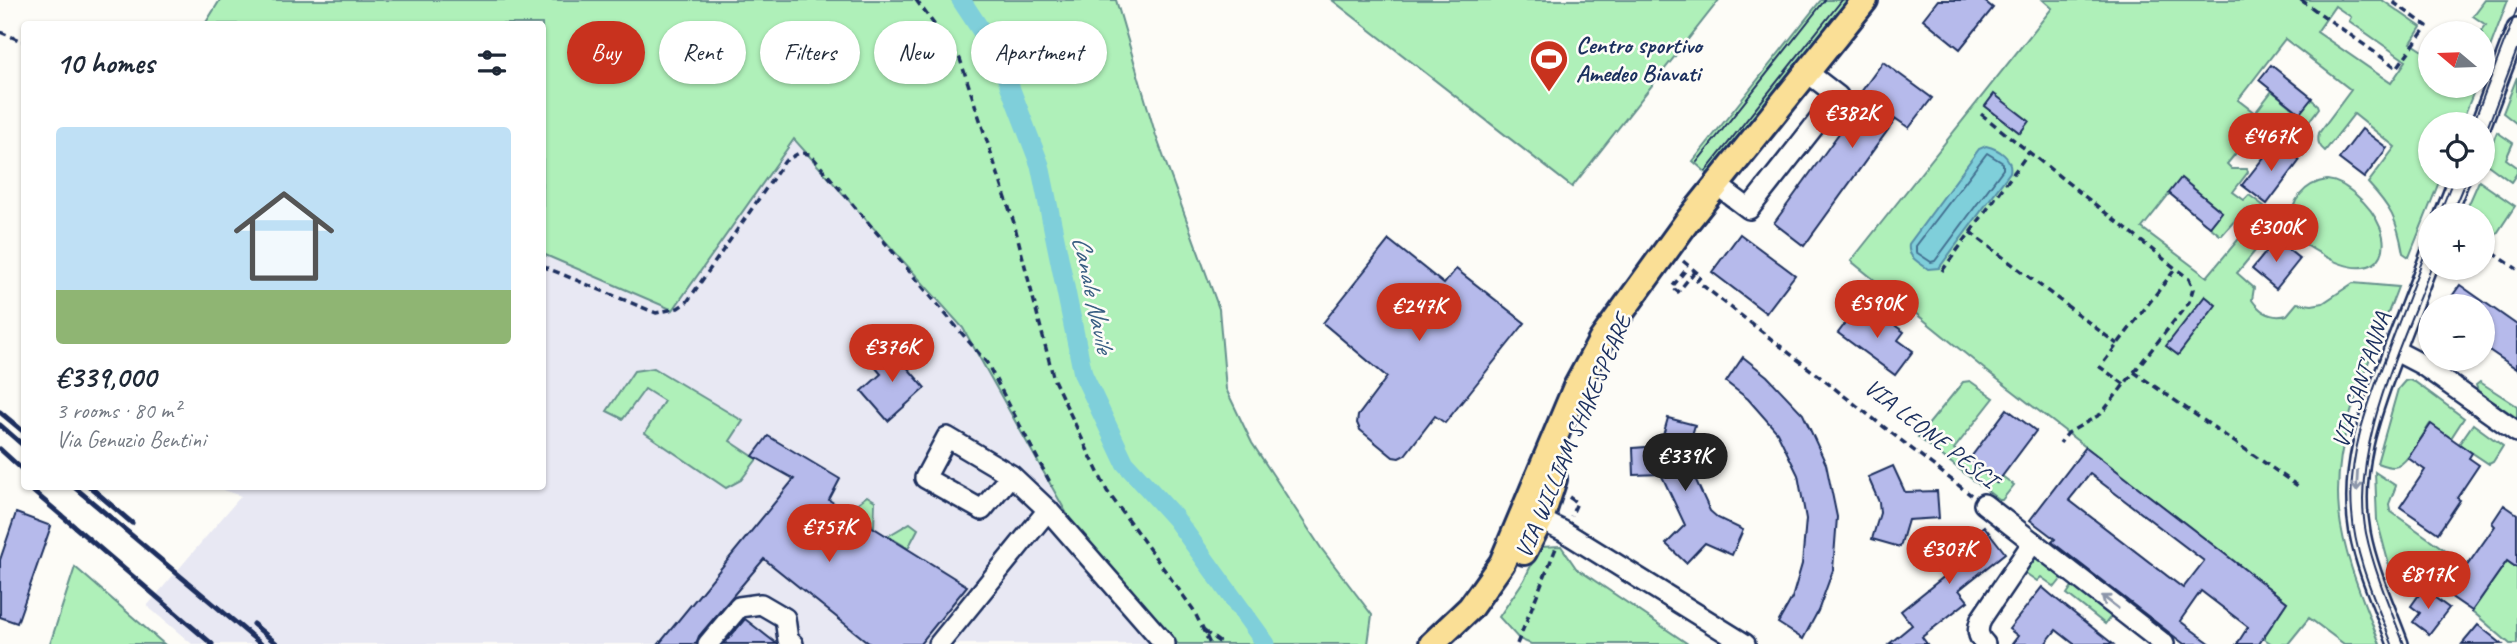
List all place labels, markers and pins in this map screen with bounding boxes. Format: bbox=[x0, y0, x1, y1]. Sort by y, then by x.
place label: Centro sportivo Amedeo Biavati bbox=[1576, 30, 1704, 88]
sports icon: Centro sportivo Amedeo Biavati bbox=[1528, 38, 1570, 93]
pin: €382K bbox=[1803, 90, 1901, 150]
pin: €467K bbox=[2222, 114, 2320, 173]
pin: €300K bbox=[2227, 204, 2325, 264]
pin: €590K bbox=[1828, 280, 1926, 340]
pin: €247K bbox=[1370, 284, 1468, 343]
pin: €376K bbox=[843, 324, 941, 384]
pin: €339K bbox=[1636, 434, 1734, 493]
pin: €757K bbox=[780, 504, 878, 564]
pin: €307K bbox=[1900, 526, 1998, 586]
pin: €817K bbox=[2379, 552, 2477, 611]

